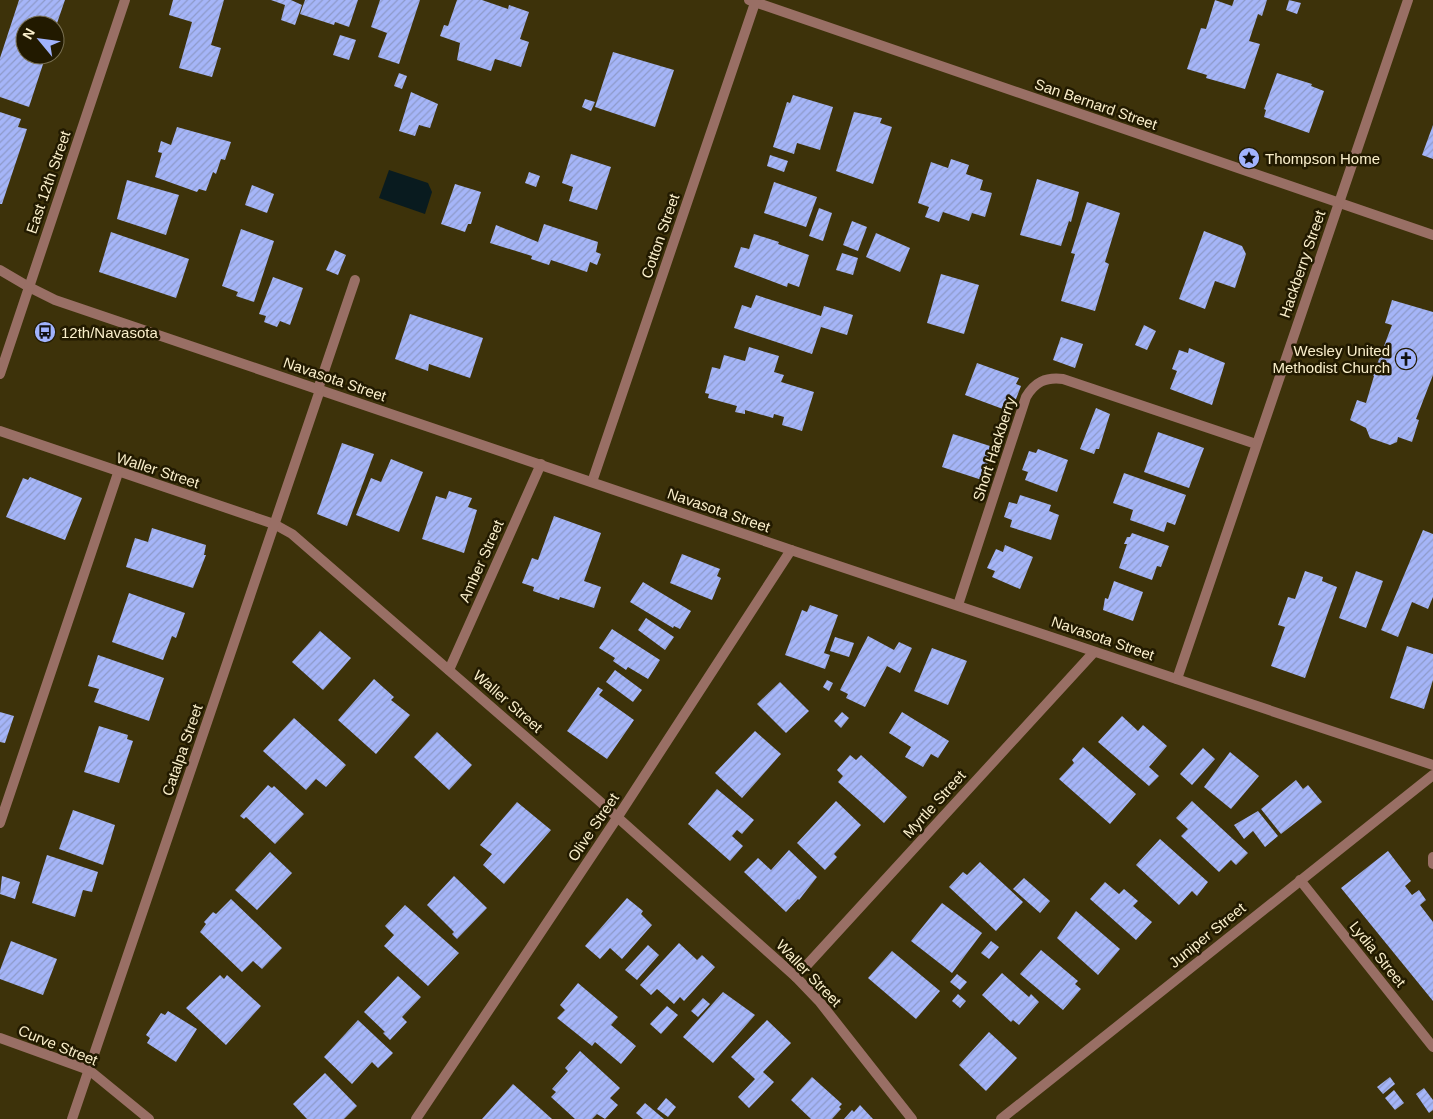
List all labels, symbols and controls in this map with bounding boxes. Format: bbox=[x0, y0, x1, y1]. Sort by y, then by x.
north arrow bbox=[15, 15, 65, 65]
text: N bbox=[19, 25, 38, 42]
street label: San Bernard Street bbox=[1033, 75, 1160, 133]
street label: East 12th Street bbox=[22, 128, 74, 236]
place icon: Thompson Home bbox=[1237, 146, 1261, 170]
place label: Thompson Home bbox=[1265, 150, 1380, 167]
street label: Cotton Street bbox=[638, 191, 683, 281]
street label: Hackberry Street bbox=[1276, 207, 1329, 320]
bus stop icon: 12th/Navasota bbox=[33, 320, 57, 344]
place label: 12th/Navasota bbox=[61, 324, 158, 341]
place label: Wesley United Methodist Church bbox=[1272, 342, 1390, 376]
church icon: Wesley United Methodist Church bbox=[1394, 347, 1418, 371]
street label: Navasota Street bbox=[281, 353, 389, 405]
street label: Short Hackberry bbox=[969, 394, 1019, 503]
street label: Waller Street bbox=[114, 449, 202, 492]
street label: Navasota Street bbox=[665, 484, 773, 536]
street label: Amber Street bbox=[455, 516, 507, 605]
street label: Navasota Street bbox=[1049, 612, 1157, 664]
street label: Waller Street bbox=[470, 666, 547, 736]
street label: Catalpa Street bbox=[158, 701, 206, 798]
street label: Myrtle Street bbox=[899, 766, 969, 841]
street label: Olive Street bbox=[564, 789, 622, 864]
street label: Juniper Street bbox=[1165, 898, 1249, 971]
street label: Lydia Street bbox=[1346, 918, 1410, 991]
street label: Waller Street bbox=[773, 936, 846, 1010]
street label: Curve Street bbox=[16, 1021, 101, 1069]

